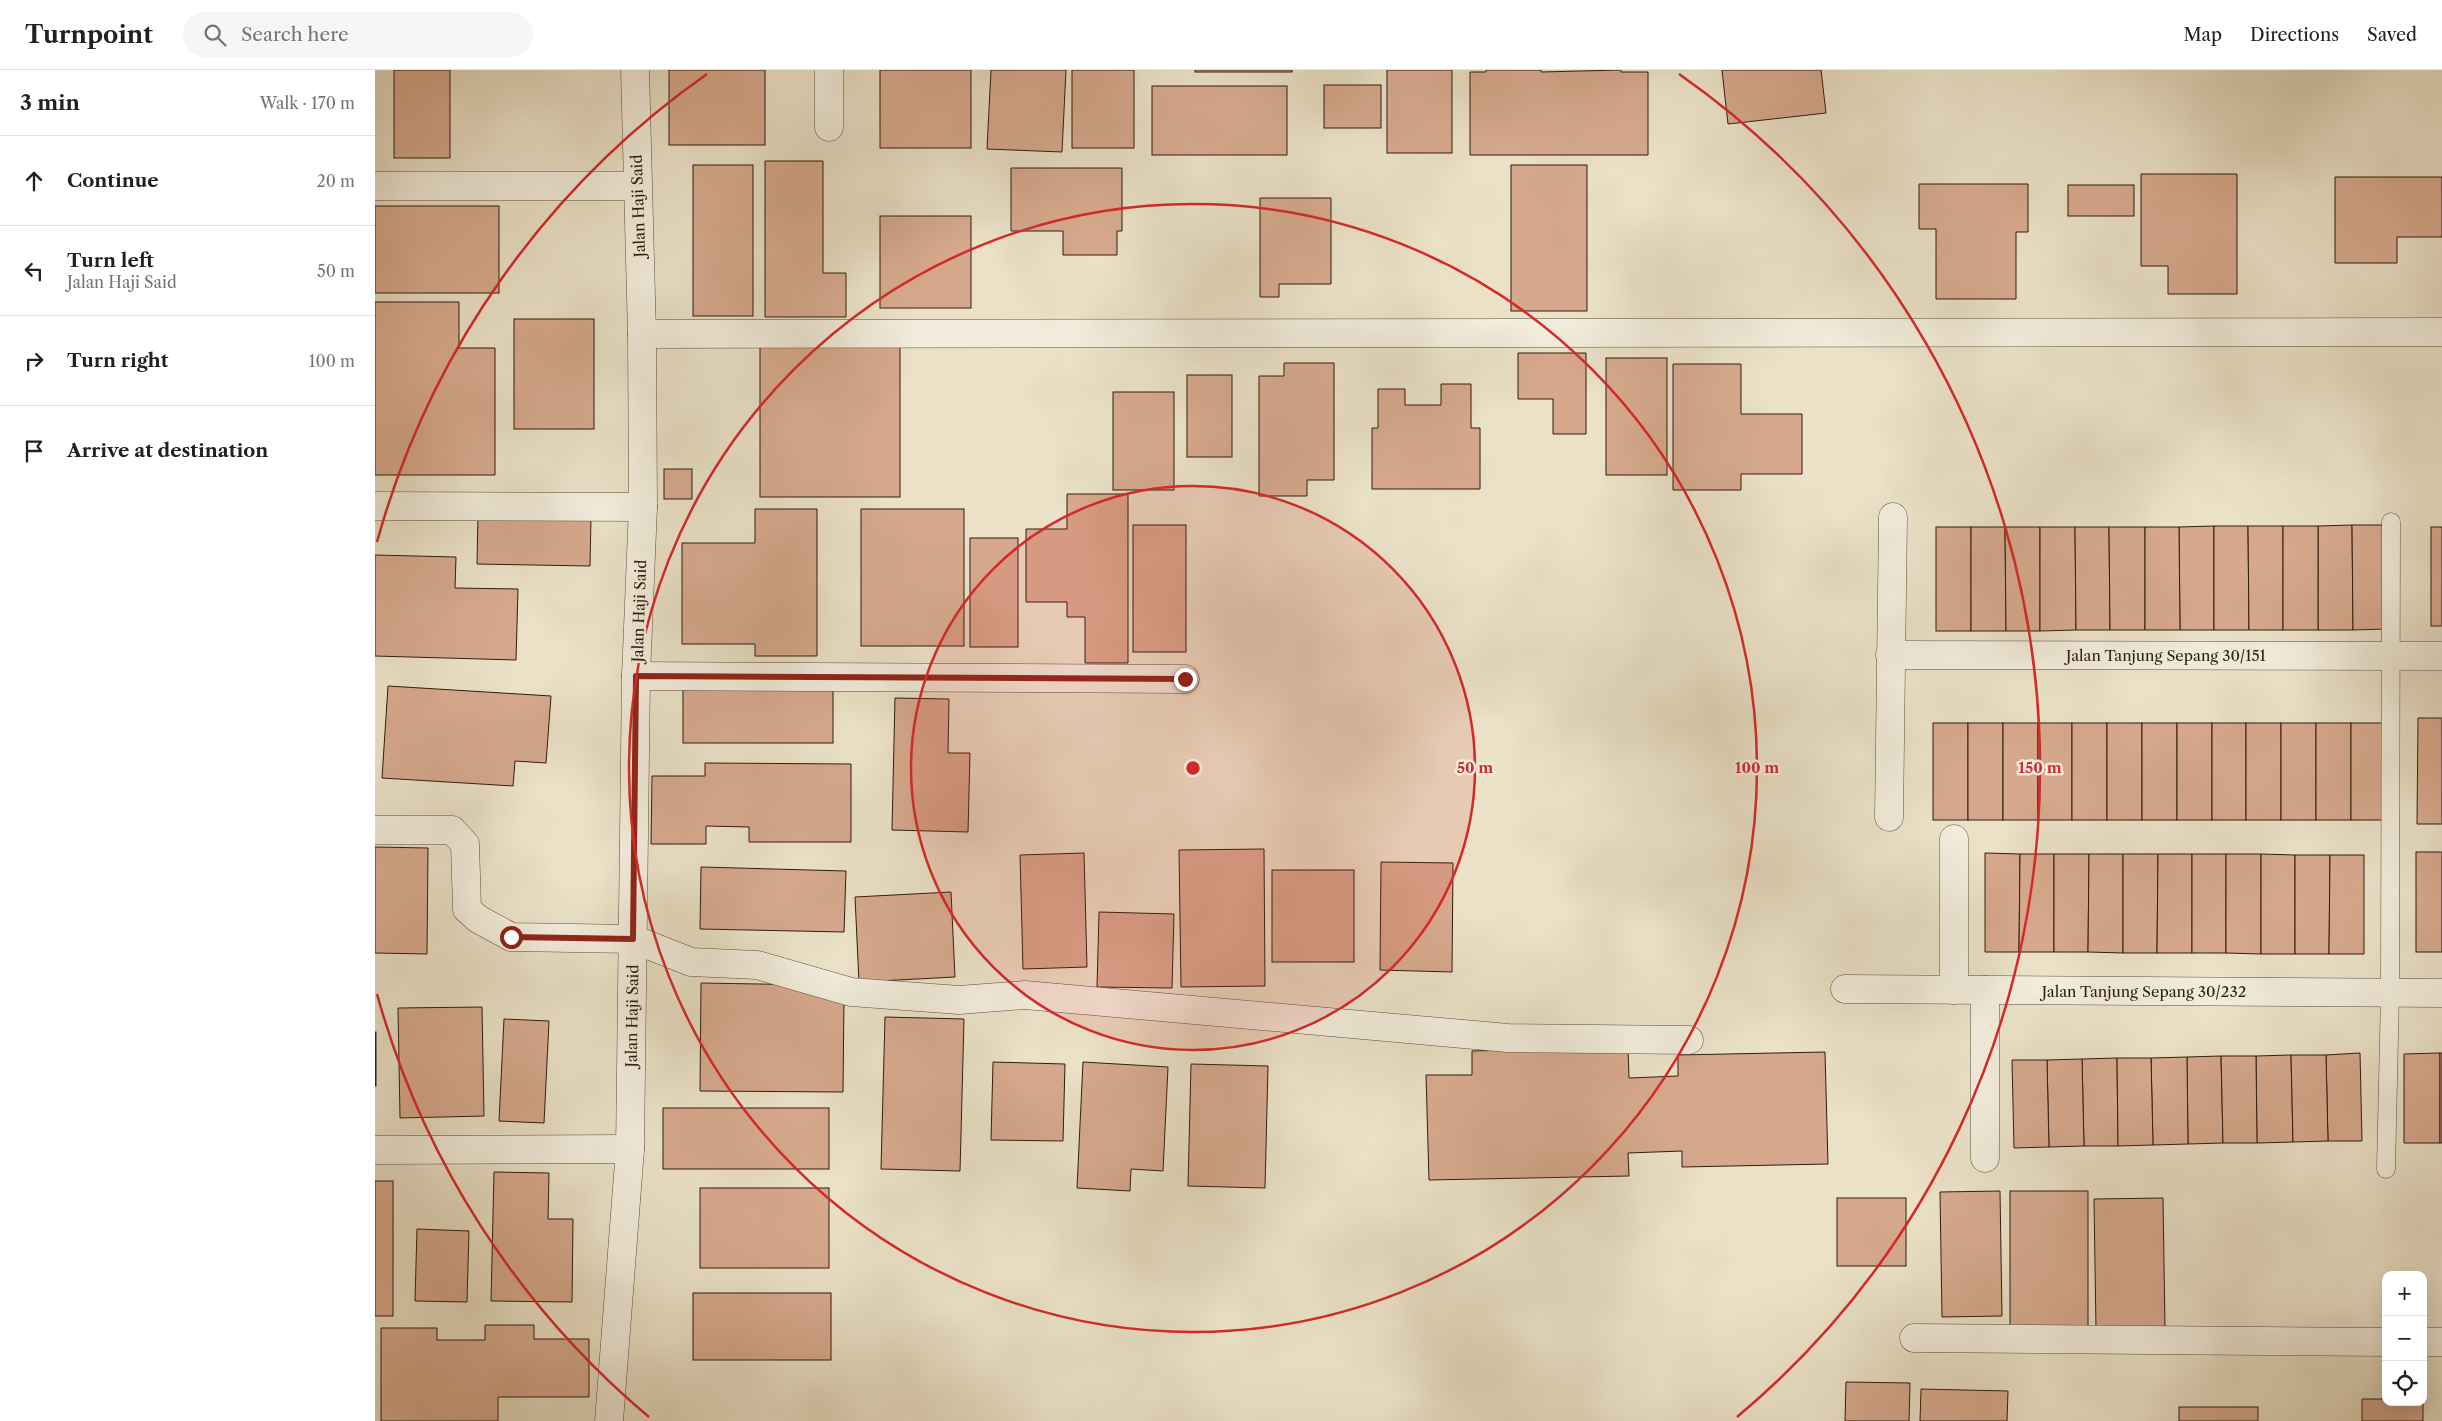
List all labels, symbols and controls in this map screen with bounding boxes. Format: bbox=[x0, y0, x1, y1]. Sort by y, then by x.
search box bbox=[183, 12, 533, 57]
text: Turnpoint bbox=[25, 20, 153, 49]
icon: search bbox=[201, 21, 229, 49]
text: Search here bbox=[241, 23, 349, 46]
text: Map bbox=[2183, 24, 2222, 46]
text: Directions bbox=[2250, 24, 2339, 46]
text: Saved bbox=[2367, 24, 2417, 46]
text: 3 min bbox=[20, 90, 80, 115]
text: Walk · 170 m bbox=[260, 93, 355, 113]
street label: Jalan Haji Said bbox=[627, 154, 649, 260]
icon: ahead bbox=[20, 167, 48, 195]
text: Continue bbox=[67, 169, 159, 192]
text: 20 m bbox=[316, 171, 355, 191]
text: Turn left bbox=[67, 249, 154, 272]
icon: left bbox=[20, 257, 48, 285]
text: 50 m bbox=[317, 261, 355, 281]
text: Jalan Haji Said bbox=[67, 272, 177, 292]
icon: right bbox=[20, 347, 48, 375]
text: Turn right bbox=[67, 349, 168, 372]
text: 100 m bbox=[309, 351, 355, 371]
icon: arrive bbox=[20, 437, 48, 465]
text: Arrive at destination bbox=[67, 439, 268, 462]
street label: Jalan Haji Said bbox=[628, 559, 650, 665]
street label: Jalan Tanjung Sepang 30/151 bbox=[2064, 646, 2267, 665]
route end bbox=[1174, 668, 1197, 691]
text: 50 m bbox=[1457, 758, 1493, 777]
text: 100 m bbox=[1735, 758, 1779, 777]
text: 150 m bbox=[2018, 758, 2062, 777]
centre of rings bbox=[1184, 759, 1202, 777]
route start bbox=[500, 926, 523, 949]
street label: Jalan Haji Said bbox=[622, 964, 642, 1070]
street label: Jalan Tanjung Sepang 30/232 bbox=[2040, 982, 2246, 1001]
map controls bbox=[2382, 1271, 2427, 1406]
button: + bbox=[2382, 1271, 2427, 1316]
button: − bbox=[2382, 1316, 2427, 1361]
button: locate bbox=[2382, 1361, 2427, 1406]

